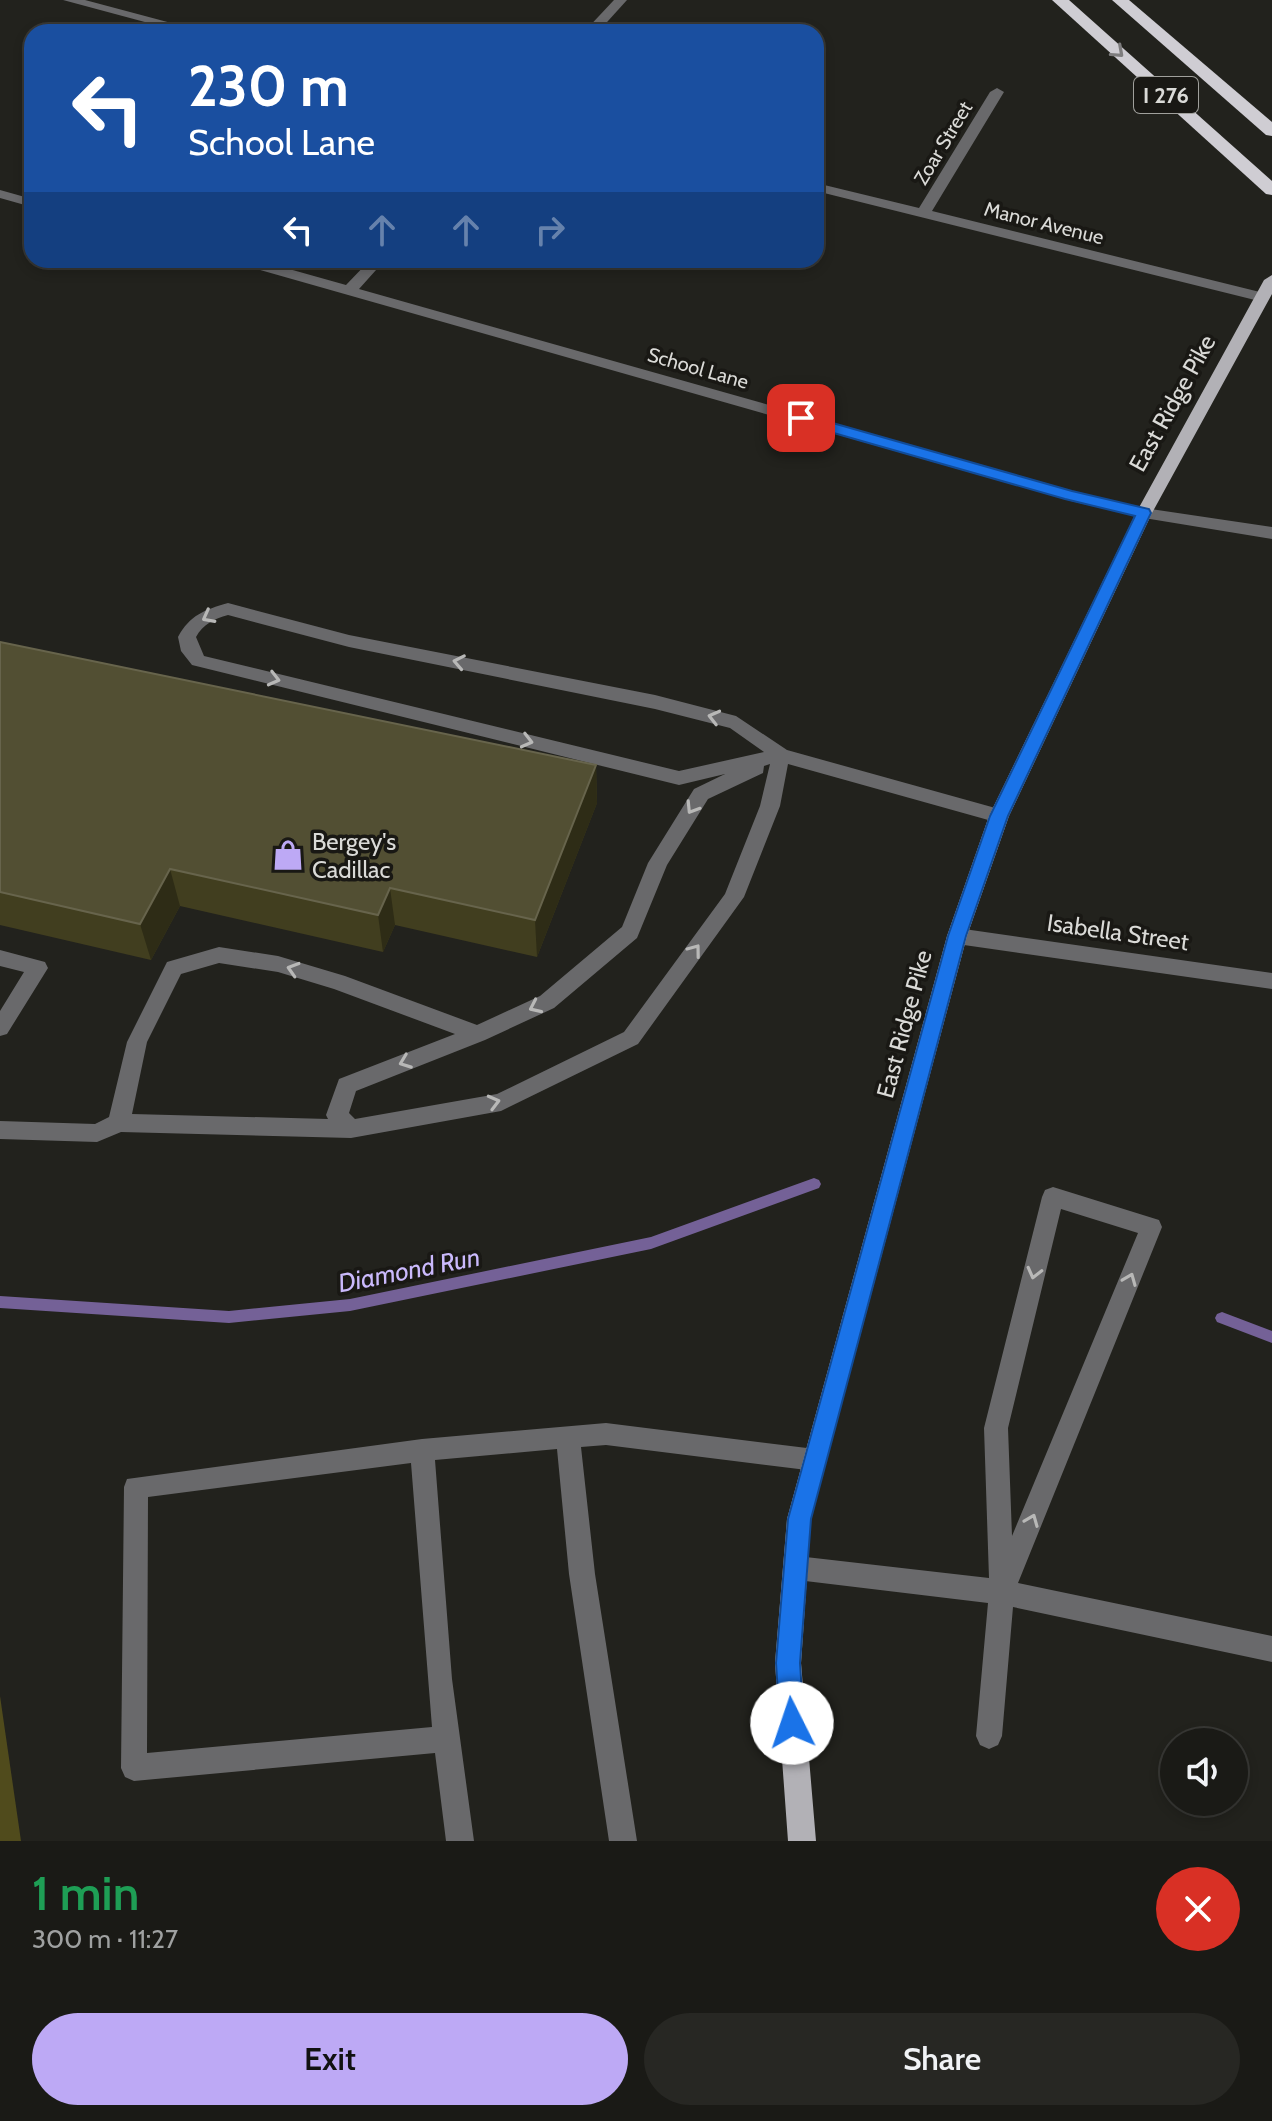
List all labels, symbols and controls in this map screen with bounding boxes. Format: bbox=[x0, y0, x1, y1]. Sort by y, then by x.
one-way arrow bbox=[1109, 42, 1124, 57]
text: 230 m bbox=[188, 52, 349, 120]
icon: left bbox=[56, 56, 160, 160]
road number: I 276 bbox=[1134, 77, 1198, 113]
street label: Zoar Street bbox=[909, 97, 977, 189]
text: School Lane bbox=[188, 120, 375, 164]
street label: Manor Avenue bbox=[982, 197, 1106, 249]
icon: left bbox=[276, 208, 320, 252]
icon: ahead bbox=[360, 208, 404, 252]
icon: ahead bbox=[444, 208, 488, 252]
icon: right bbox=[528, 208, 572, 252]
street label: East Ridge Pike bbox=[1123, 330, 1221, 476]
street label: School Lane bbox=[645, 342, 751, 394]
pin bbox=[767, 384, 835, 452]
icon: arrive bbox=[779, 396, 823, 440]
one-way arrow bbox=[202, 608, 216, 623]
one-way arrow bbox=[453, 655, 466, 672]
one-way arrow bbox=[267, 670, 280, 687]
one-way arrow bbox=[707, 710, 721, 727]
one-way arrow bbox=[519, 732, 533, 749]
one-way arrow bbox=[686, 799, 701, 814]
place label: Bergey's Cadillac bbox=[312, 827, 396, 884]
shop icon: Bergey's Cadillac bbox=[271, 838, 305, 872]
street label: Isabella Street bbox=[1045, 908, 1191, 956]
one-way arrow bbox=[686, 944, 700, 959]
street label: East Ridge Pike bbox=[870, 947, 938, 1101]
one-way arrow bbox=[286, 961, 300, 978]
one-way arrow bbox=[529, 997, 544, 1013]
one-way arrow bbox=[399, 1052, 413, 1069]
one-way arrow bbox=[487, 1095, 501, 1112]
water label: Diamond Run bbox=[335, 1241, 483, 1299]
one-way arrow bbox=[1027, 1266, 1044, 1279]
one-way arrow bbox=[1120, 1273, 1136, 1287]
one-way arrow bbox=[1022, 1514, 1038, 1528]
position arrow bbox=[750, 1681, 834, 1765]
map controls bbox=[1160, 1728, 1248, 1816]
button: sound bbox=[1160, 1728, 1248, 1816]
text: 1 min bbox=[32, 1864, 139, 1922]
button: close bbox=[1156, 1867, 1240, 1951]
text: 300 m · 11:27 bbox=[32, 1923, 178, 1955]
button: Exit bbox=[32, 2013, 628, 2105]
button: Share bbox=[644, 2013, 1240, 2105]

